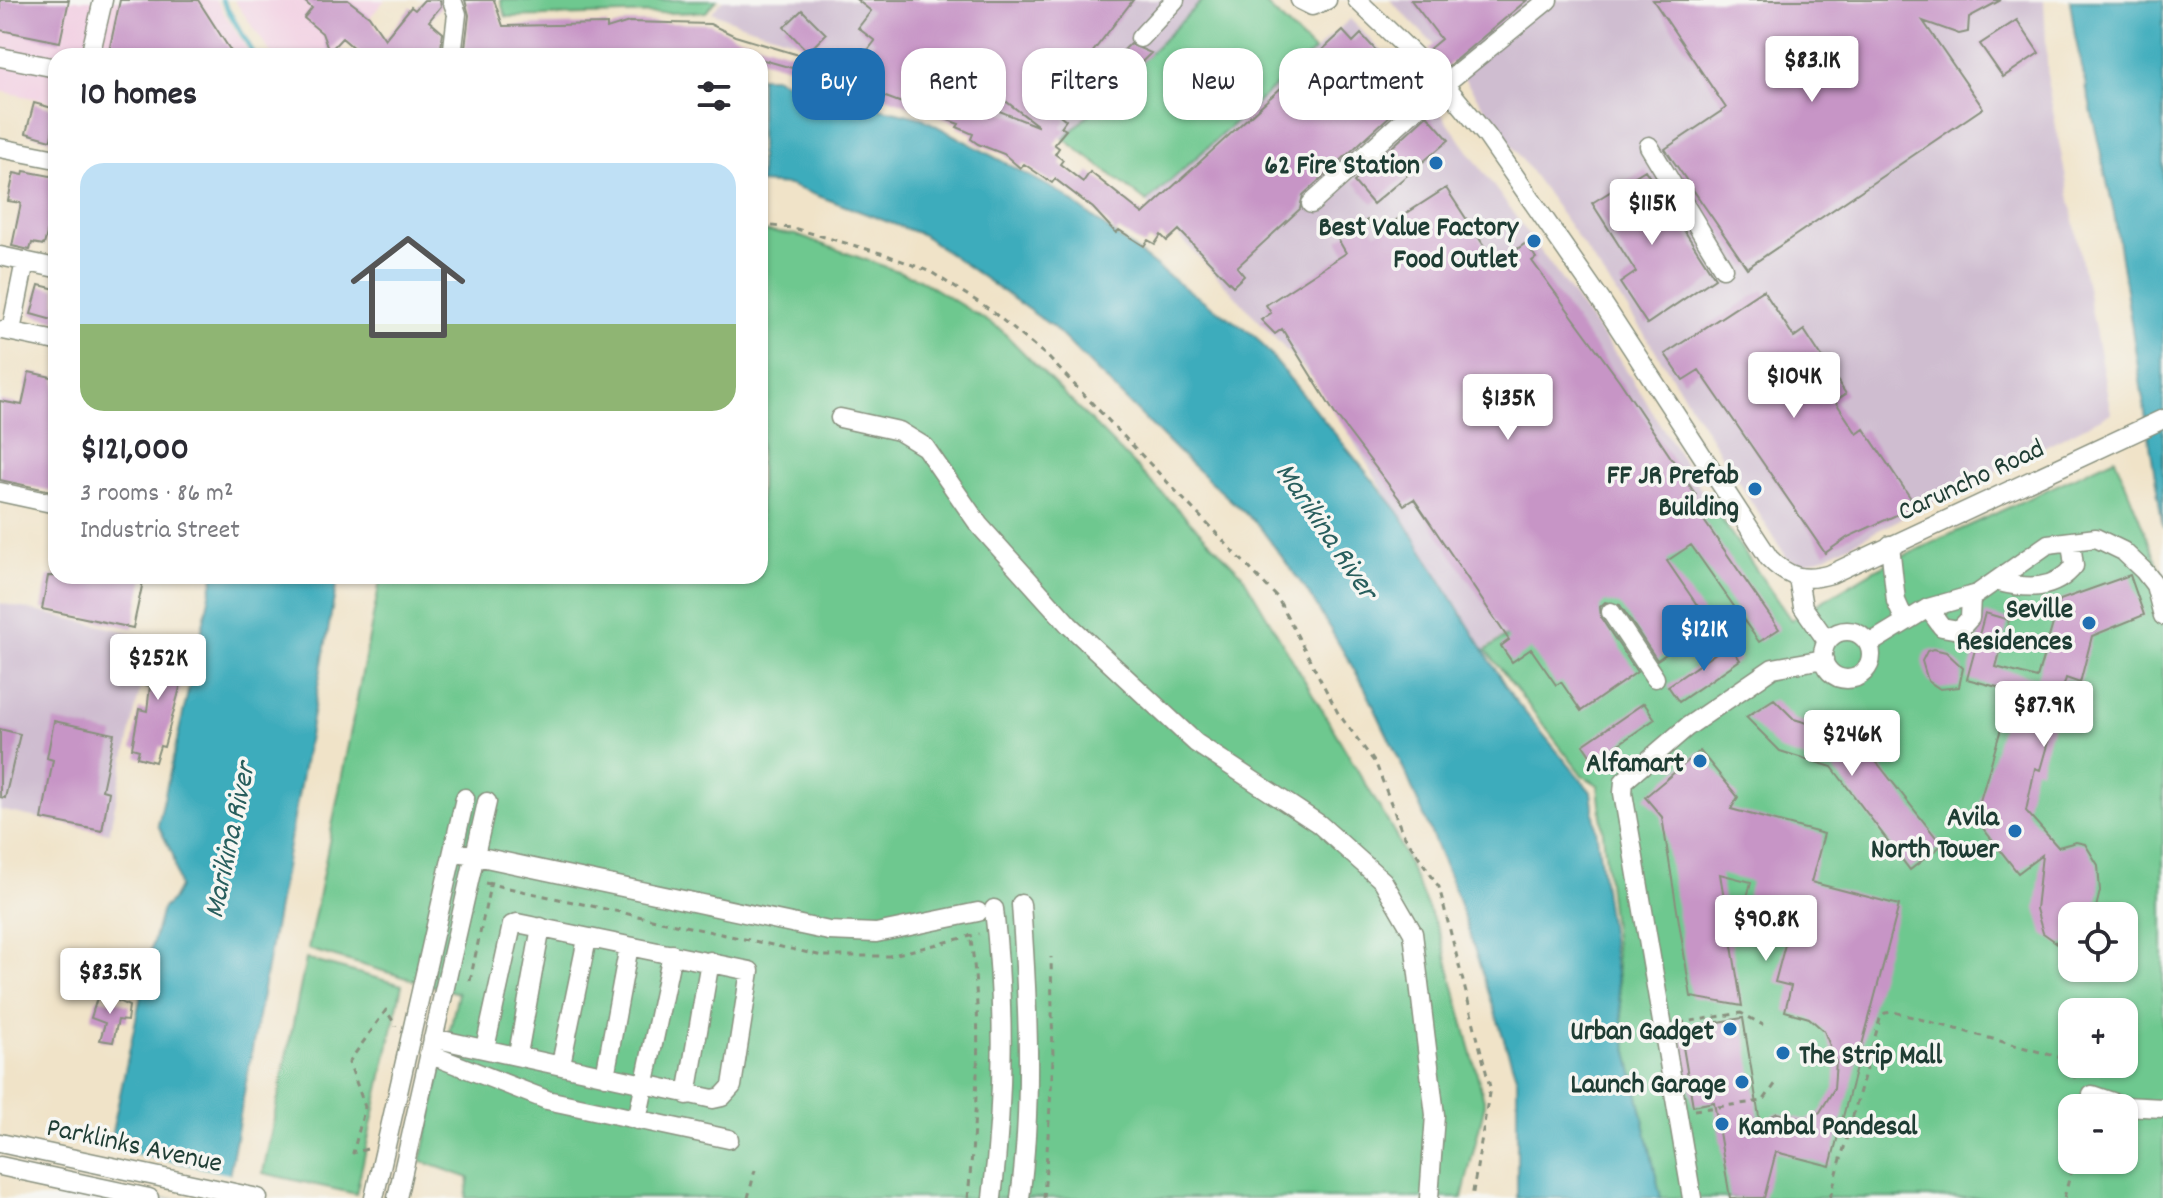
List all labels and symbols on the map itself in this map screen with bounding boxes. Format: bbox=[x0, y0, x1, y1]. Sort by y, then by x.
pin: $83.1K bbox=[1747, 36, 1877, 104]
place label: 62 Fire Station bbox=[1264, 148, 1420, 188]
marker: 62 Fire Station bbox=[1427, 154, 1445, 172]
pin: $115K bbox=[1596, 179, 1708, 247]
place label: Best Value Factory Food Outlet bbox=[1318, 210, 1520, 282]
marker: Best Value Factory Food Outlet bbox=[1525, 232, 1543, 250]
pin: $104K bbox=[1738, 352, 1850, 420]
pin: $135K bbox=[1452, 374, 1564, 442]
street label: Caruncho Road bbox=[1892, 431, 2052, 534]
water label: Marikina River bbox=[1262, 455, 1388, 612]
place label: FF JR Prefab Building bbox=[1607, 458, 1739, 530]
marker: FF JR Prefab Building bbox=[1746, 480, 1764, 498]
place label: Seville Residences bbox=[1956, 592, 2073, 664]
pin: $121K bbox=[1648, 605, 1760, 673]
marker: Seville Residences bbox=[2080, 614, 2098, 632]
pin: $252K bbox=[102, 634, 214, 702]
pin: $87.9K bbox=[1979, 681, 2109, 749]
pin: $246K bbox=[1796, 710, 1908, 778]
place label: Alfamart bbox=[1586, 746, 1685, 786]
marker: Alfamart bbox=[1691, 752, 1709, 770]
water label: Marikina River bbox=[195, 756, 270, 923]
place label: Avila North Tower bbox=[1871, 800, 2000, 872]
marker: Avila North Tower bbox=[2006, 822, 2024, 840]
pin: $90.8K bbox=[1701, 895, 1831, 963]
pin: $83.5K bbox=[45, 948, 175, 1016]
place label: Urban Gadget bbox=[1570, 1014, 1715, 1054]
marker: Urban Gadget bbox=[1721, 1020, 1739, 1038]
place label: The Strip Mall bbox=[1799, 1038, 1942, 1078]
marker: The Strip Mall bbox=[1774, 1044, 1792, 1062]
place label: Launch Garage bbox=[1571, 1067, 1726, 1107]
marker: Launch Garage bbox=[1733, 1073, 1751, 1091]
place label: Kambal Pandesal bbox=[1738, 1109, 1918, 1149]
street label: Parklinks Avenue bbox=[42, 1110, 226, 1186]
marker: Kambal Pandesal bbox=[1713, 1115, 1731, 1133]

